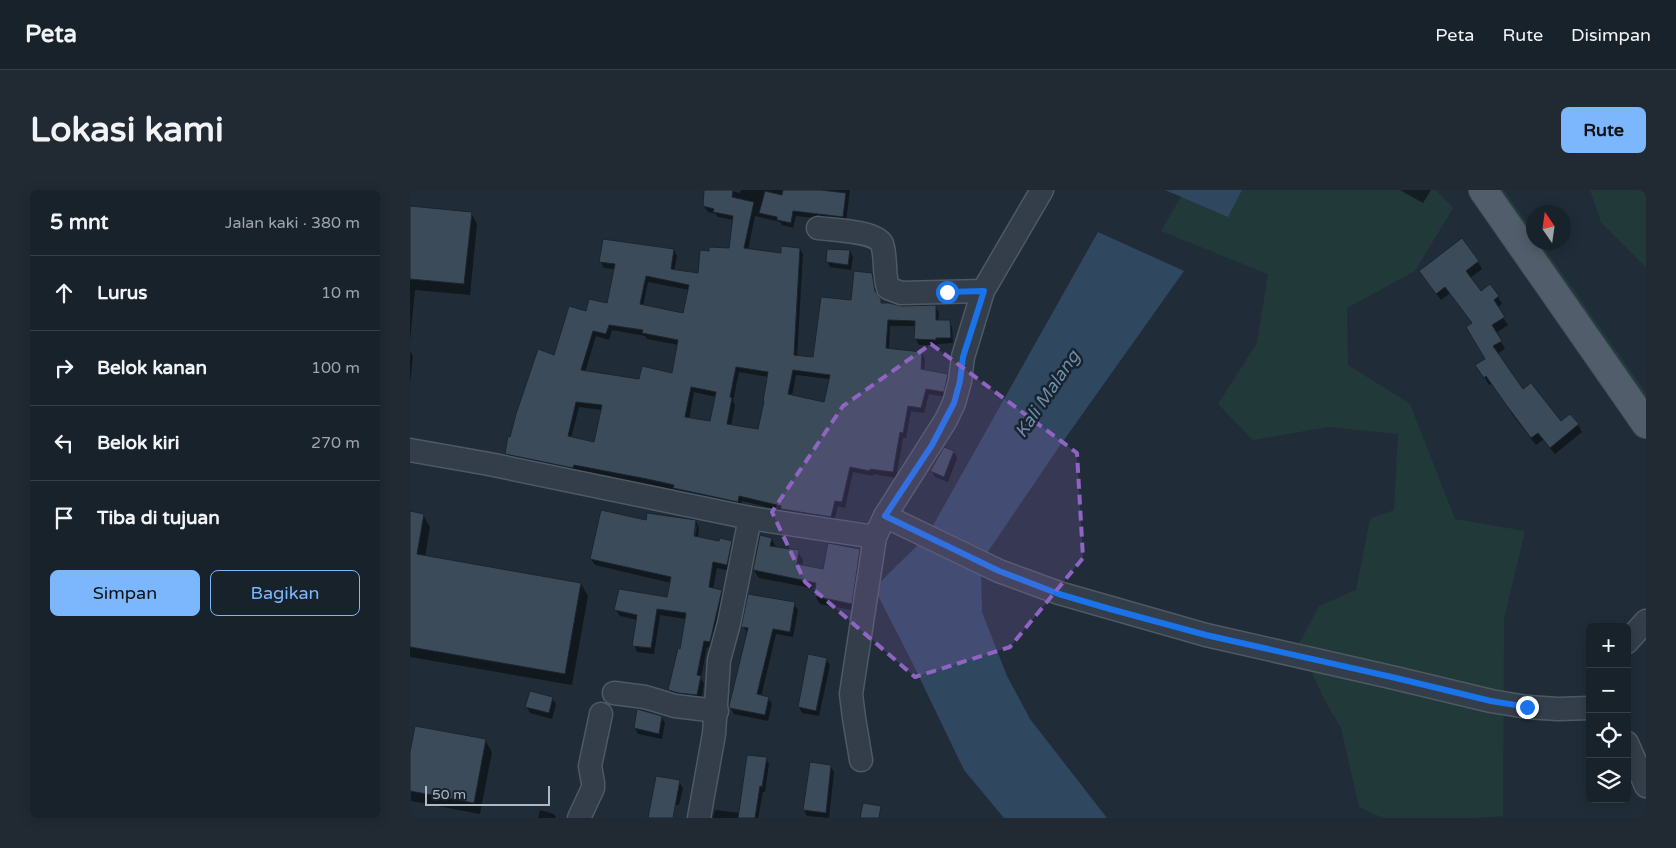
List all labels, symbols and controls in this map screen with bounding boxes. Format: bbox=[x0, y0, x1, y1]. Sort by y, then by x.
text: Peta bbox=[25, 20, 77, 49]
text: Peta bbox=[1435, 24, 1474, 46]
text: Rute bbox=[1502, 24, 1543, 46]
text: Disimpan bbox=[1571, 24, 1651, 46]
button: Rute bbox=[1561, 107, 1646, 153]
text: Lokasi kami bbox=[30, 109, 224, 151]
north arrow bbox=[1526, 205, 1571, 250]
text: 5 mnt bbox=[50, 210, 109, 235]
text: Jalan kaki · 380 m bbox=[225, 213, 360, 233]
icon: ahead bbox=[50, 279, 78, 307]
route start bbox=[936, 281, 959, 304]
text: Lurus bbox=[97, 282, 147, 304]
text: 10 m bbox=[321, 283, 360, 303]
water label: Kali Malang bbox=[1010, 345, 1085, 442]
icon: right bbox=[50, 354, 78, 382]
text: Belok kanan bbox=[97, 357, 207, 379]
text: 100 m bbox=[311, 358, 360, 378]
icon: left bbox=[50, 429, 78, 457]
text: Belok kiri bbox=[97, 432, 180, 454]
text: 270 m bbox=[311, 433, 360, 453]
icon: arrive bbox=[50, 504, 78, 532]
text: Tiba di tujuan bbox=[97, 507, 220, 529]
button: Simpan bbox=[50, 570, 200, 616]
button: Bagikan bbox=[210, 570, 360, 616]
map controls bbox=[1586, 623, 1631, 803]
button: + bbox=[1586, 623, 1631, 668]
button: − bbox=[1586, 668, 1631, 713]
route end bbox=[1516, 696, 1539, 719]
button: locate bbox=[1586, 713, 1631, 758]
button: layers bbox=[1586, 758, 1631, 803]
scale bar bbox=[425, 783, 550, 806]
text: 50 m bbox=[432, 786, 466, 803]

